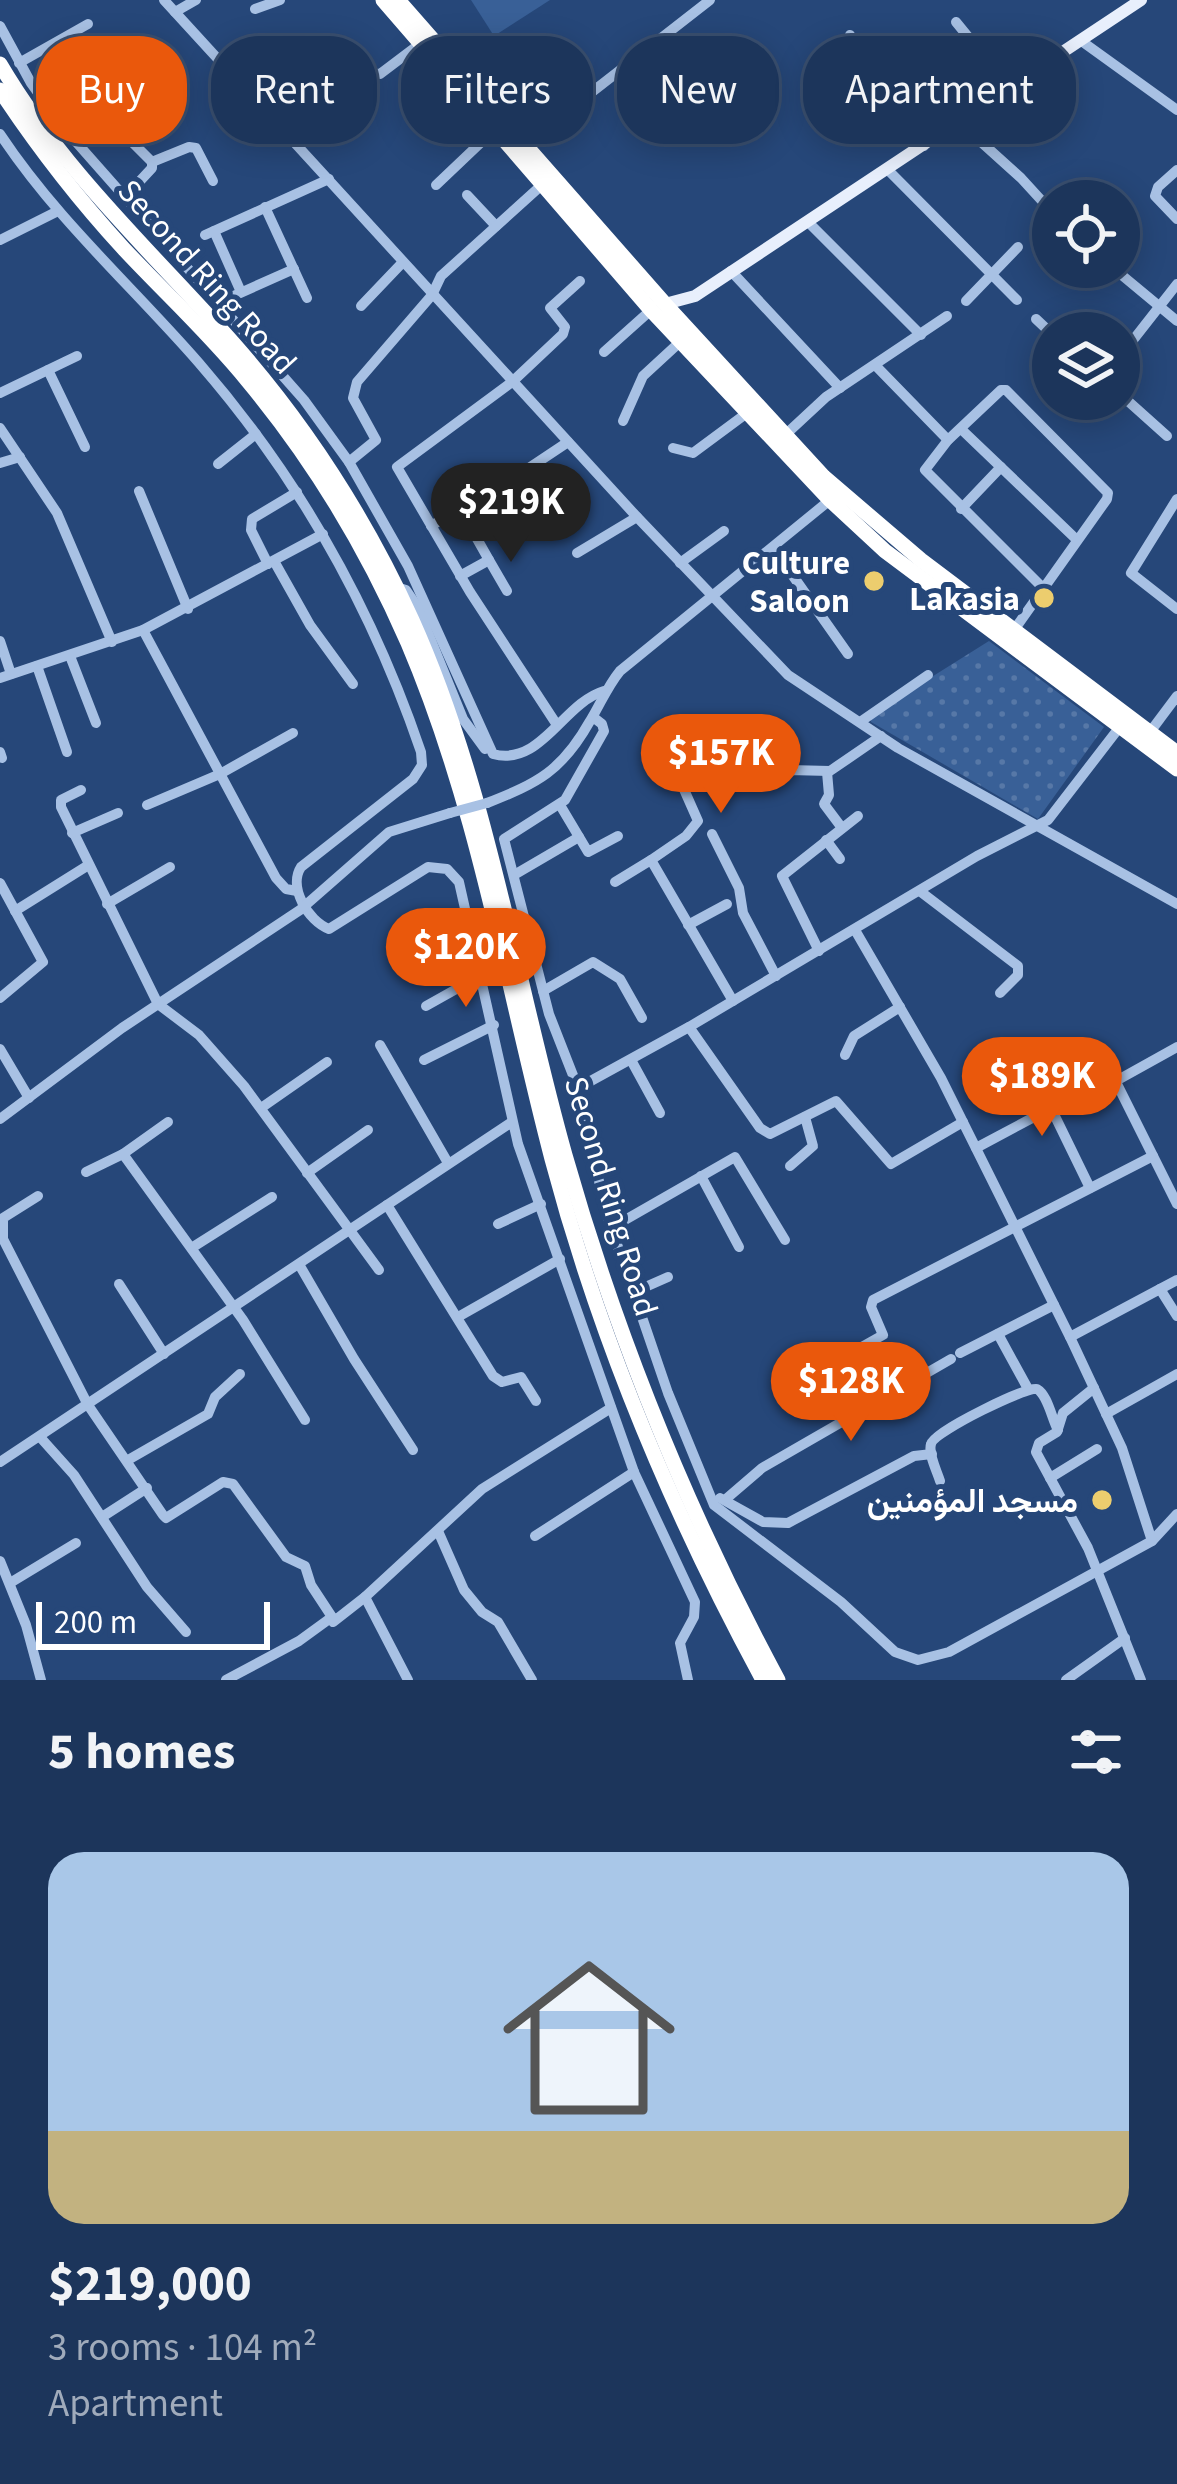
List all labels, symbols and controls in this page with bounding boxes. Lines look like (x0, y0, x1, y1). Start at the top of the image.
chip: Buy (36, 36, 187, 144)
chip: Rent (211, 36, 377, 144)
chip: Filters (401, 36, 593, 144)
chip: New (617, 36, 779, 144)
chip: Apartment (803, 36, 1076, 144)
street label: Second Ring Road (106, 169, 307, 385)
map controls (1032, 180, 1140, 420)
button: locate (1032, 180, 1140, 288)
button: layers (1032, 312, 1140, 420)
pin: $219K (427, 463, 595, 565)
text: $219K (458, 474, 564, 530)
place label: Culture Saloon (742, 540, 850, 625)
marker: Culture Saloon (861, 568, 887, 594)
place label: Lakasia (909, 576, 1020, 623)
marker: Lakasia (1031, 585, 1057, 611)
pin: $157K (637, 714, 805, 816)
text: $157K (668, 725, 774, 781)
pin: $120K (382, 908, 550, 1010)
text: $120K (413, 919, 519, 975)
pin: $189K (958, 1037, 1126, 1139)
text: $189K (989, 1048, 1095, 1104)
street label: Second Ring Road (552, 1071, 669, 1322)
pin: $128K (767, 1342, 935, 1444)
text: $128K (798, 1353, 904, 1409)
place label: مسجد المؤمنين (867, 1478, 1078, 1525)
marker: مسجد المؤمنين (1089, 1487, 1115, 1513)
scale bar (36, 1596, 270, 1649)
text: 200 m (54, 1599, 137, 1646)
text: 5 homes (48, 1716, 235, 1788)
icon: filters (1063, 1719, 1129, 1785)
icon: home (481, 1930, 697, 2146)
text: $219,000 (48, 2248, 252, 2320)
text: 3 rooms · 104 m² (48, 2320, 317, 2376)
text: Apartment (48, 2376, 223, 2432)

